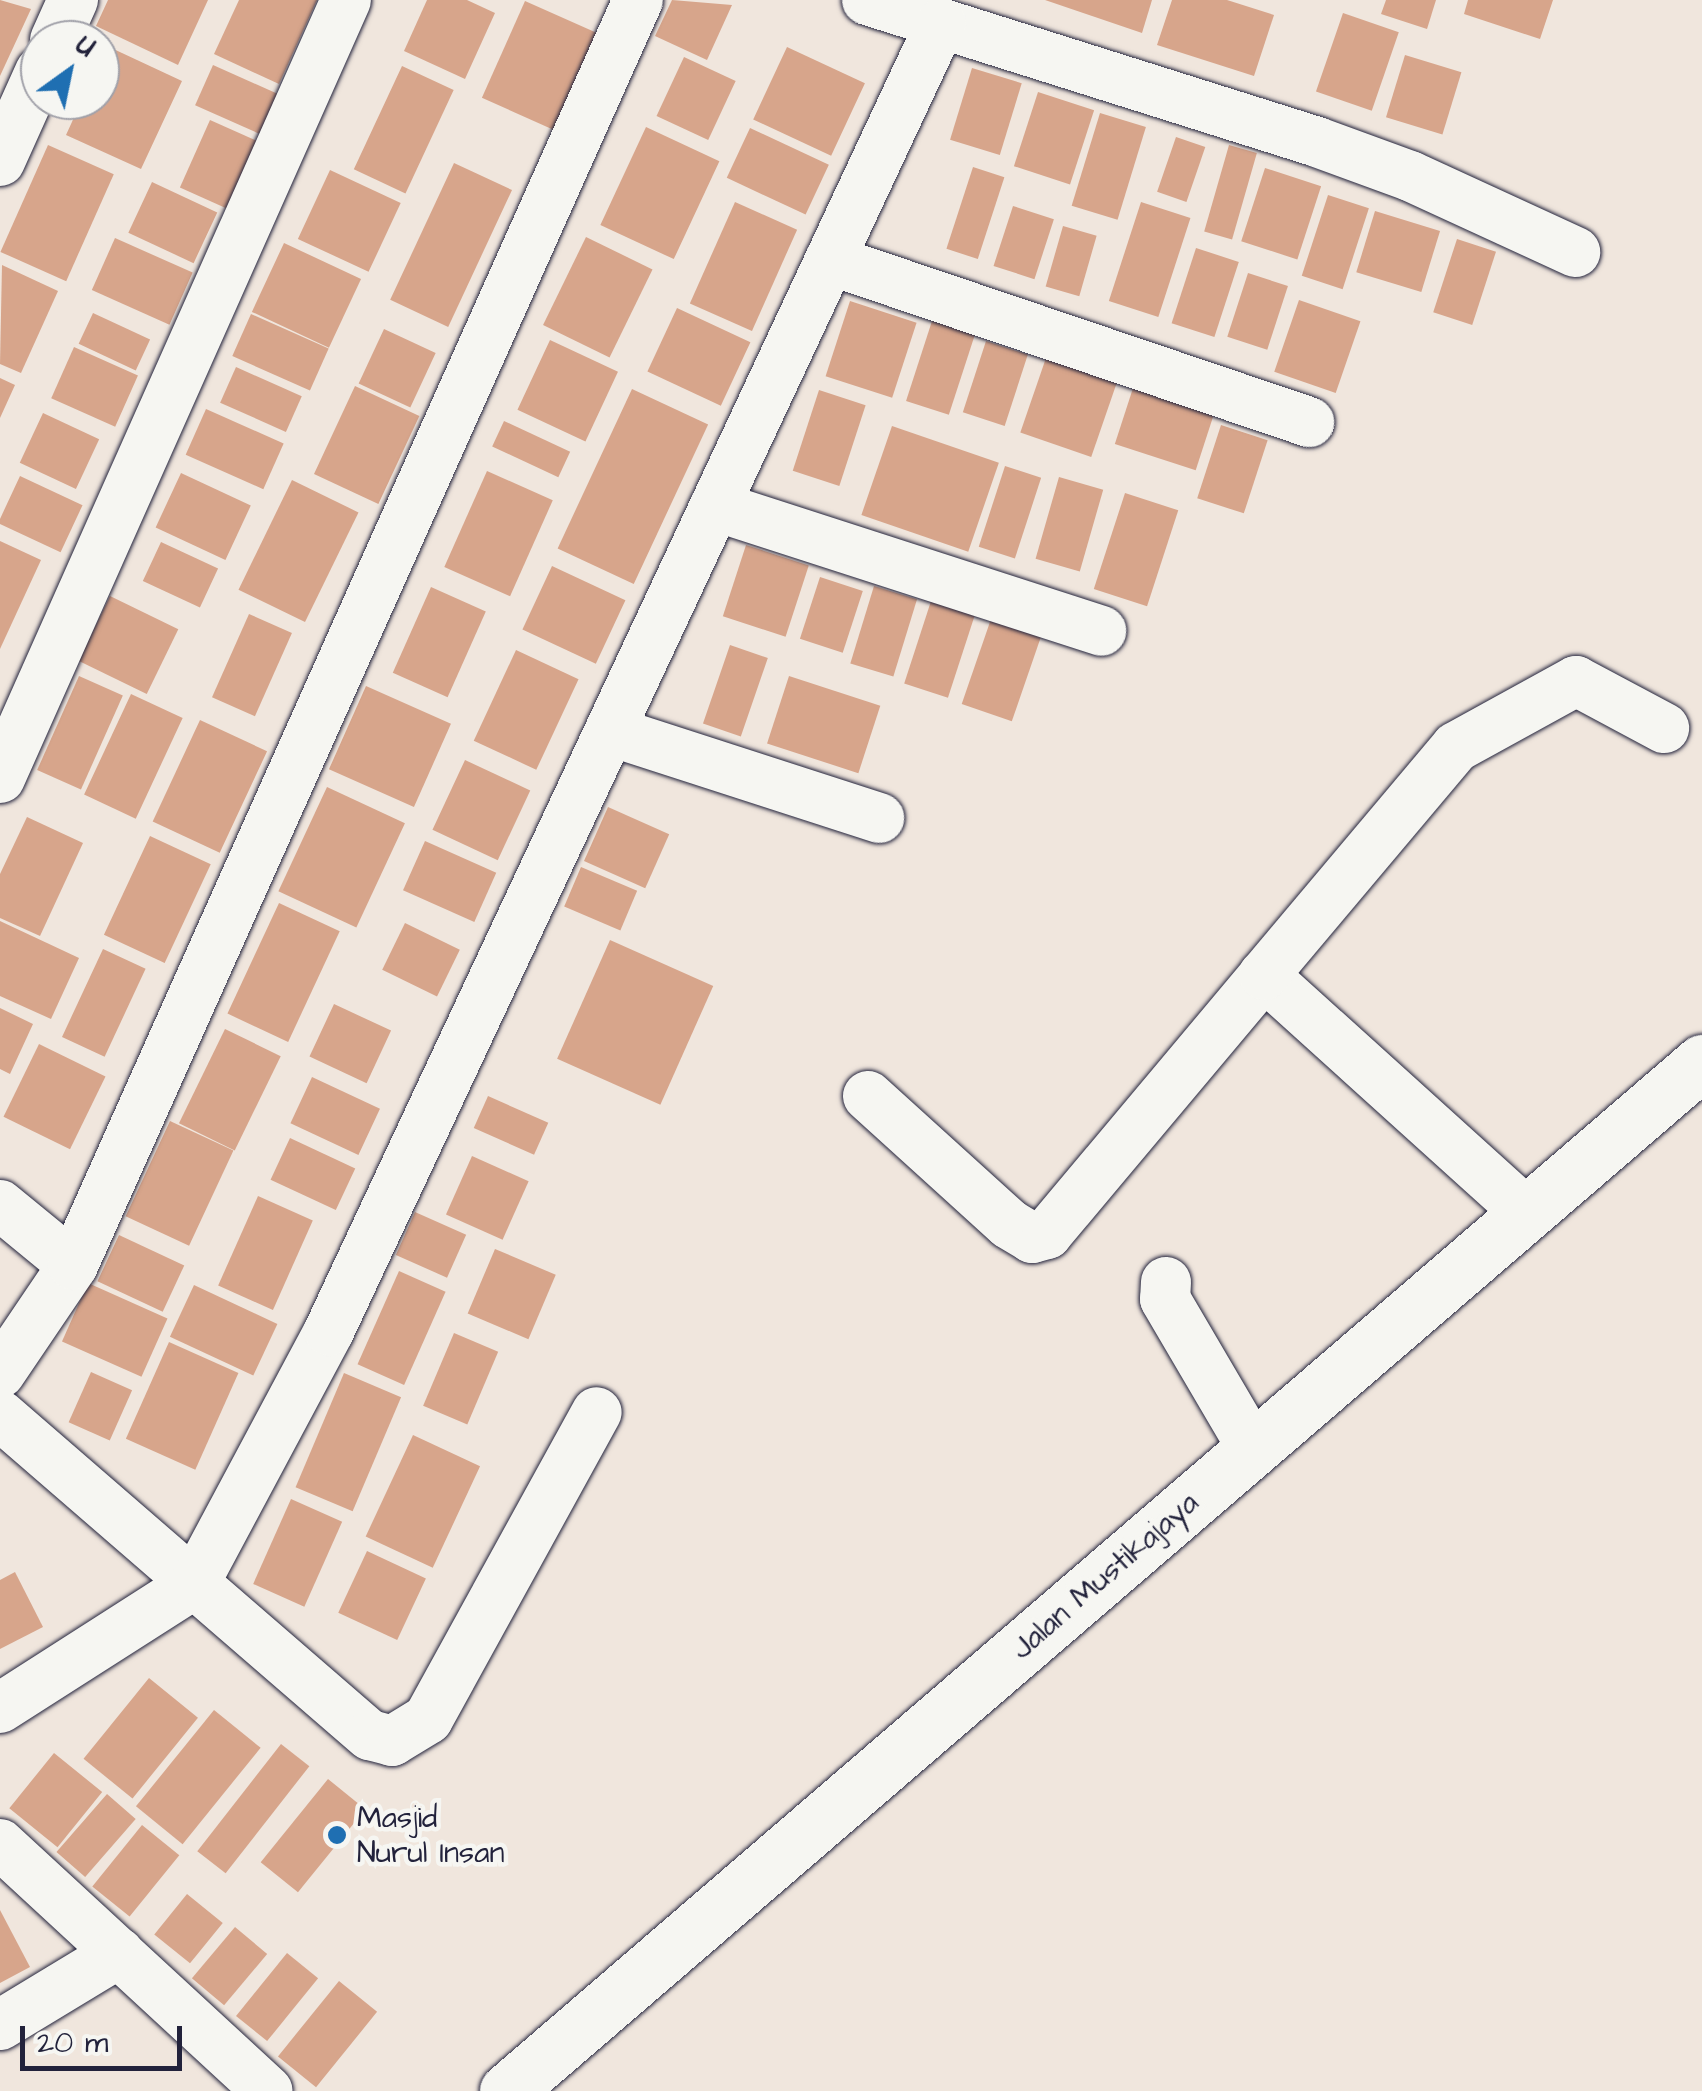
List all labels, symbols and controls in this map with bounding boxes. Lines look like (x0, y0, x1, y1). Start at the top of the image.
north arrow (20, 20, 120, 120)
text: U (68, 25, 103, 67)
street label: Jalan Mustikajaya (1004, 1485, 1206, 1667)
place label: Masjid Nurul Insan (357, 1800, 504, 1870)
marker: Masjid Nurul Insan (326, 1824, 348, 1846)
scale bar (25, 2006, 188, 2068)
text: 20 m (37, 2022, 108, 2064)

